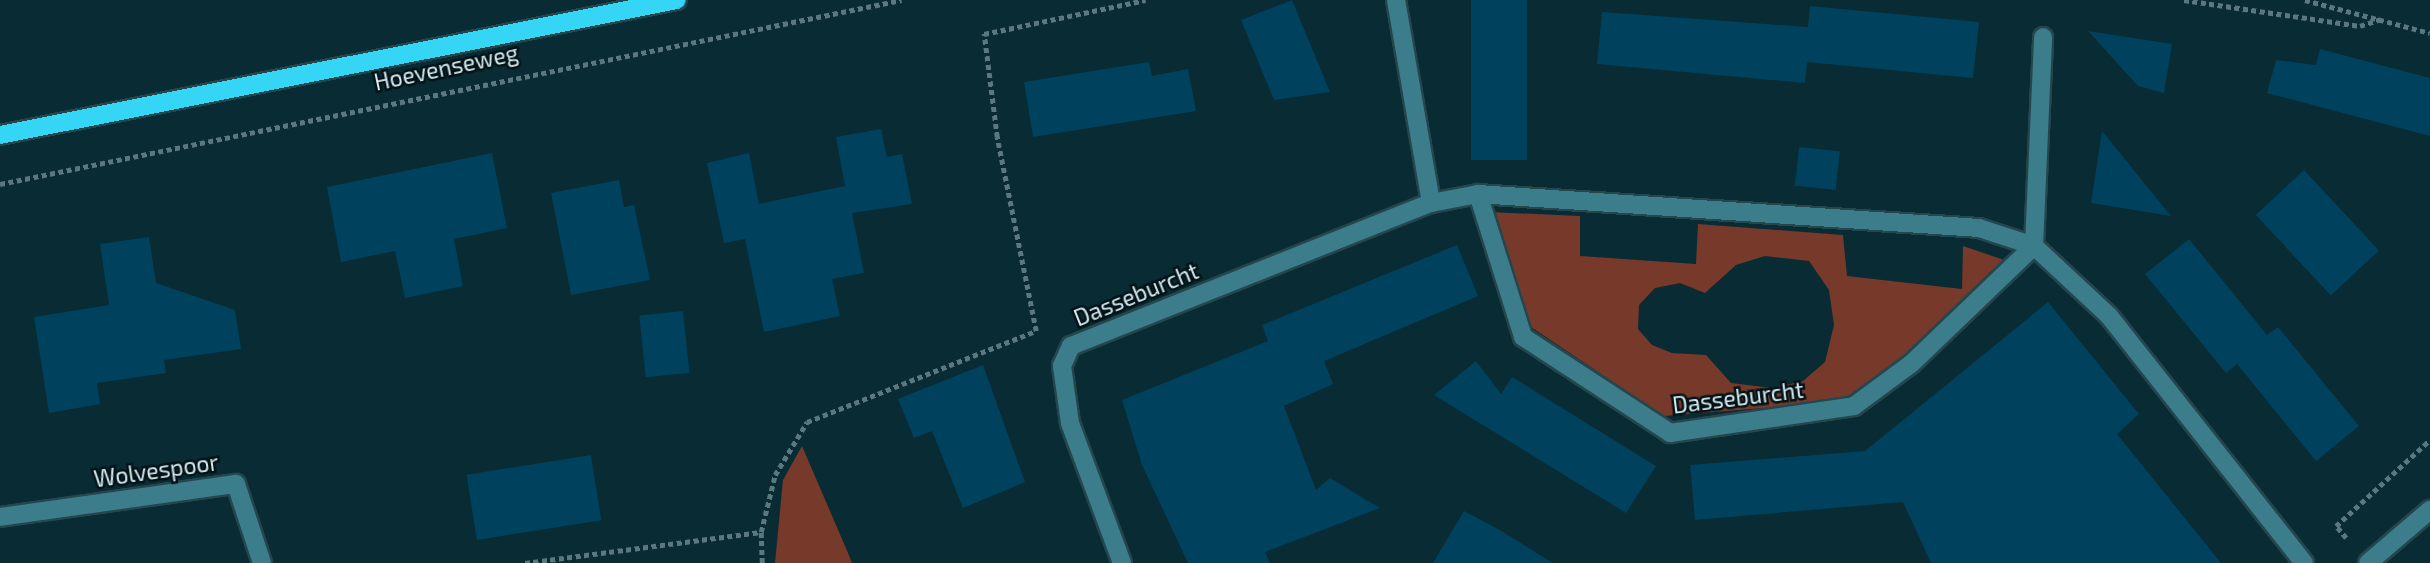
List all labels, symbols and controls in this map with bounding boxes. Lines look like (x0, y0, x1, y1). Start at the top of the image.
street label: Hoevenseweg (371, 38, 521, 96)
street label: Dasseburcht (1070, 256, 1202, 332)
street label: Dasseburcht (1671, 375, 1805, 419)
street label: Wolvespoor (92, 448, 220, 492)

